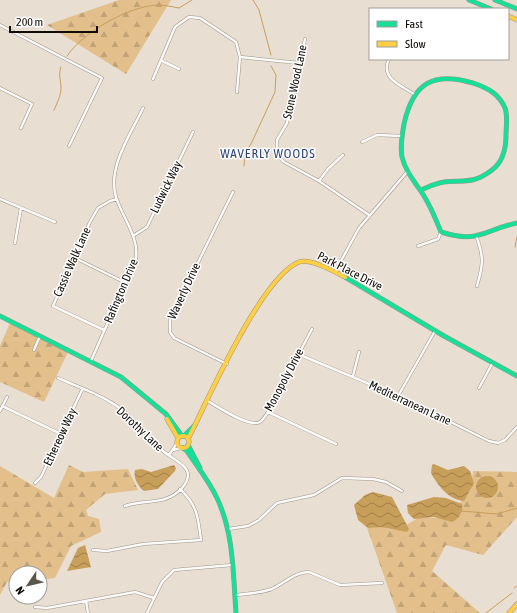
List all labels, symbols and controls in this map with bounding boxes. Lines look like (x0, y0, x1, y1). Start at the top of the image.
scale bar (10, 8, 97, 34)
legend (369, 8, 509, 60)
text: 200 m (16, 15, 43, 29)
text: Fast (405, 17, 423, 31)
text: Slow (405, 37, 426, 51)
street label: Stone Wood Lane (280, 44, 310, 120)
district label: WAVERLY WOODS (220, 146, 316, 161)
street label: Ludwick Way (147, 159, 185, 215)
street label: Cassie Walk Lane (50, 225, 94, 299)
street label: Park Place Drive (315, 249, 385, 293)
street label: Rafington Drive (101, 257, 141, 325)
street label: Waverly Drive (165, 261, 203, 321)
street label: Monopoly Drive (262, 346, 306, 414)
street label: Mediterranean Lane (367, 378, 453, 428)
street label: Dorothy Lane (114, 404, 166, 454)
street label: Ethereow Way (41, 406, 79, 468)
north arrow (8, 565, 48, 605)
text: N (13, 585, 27, 597)

